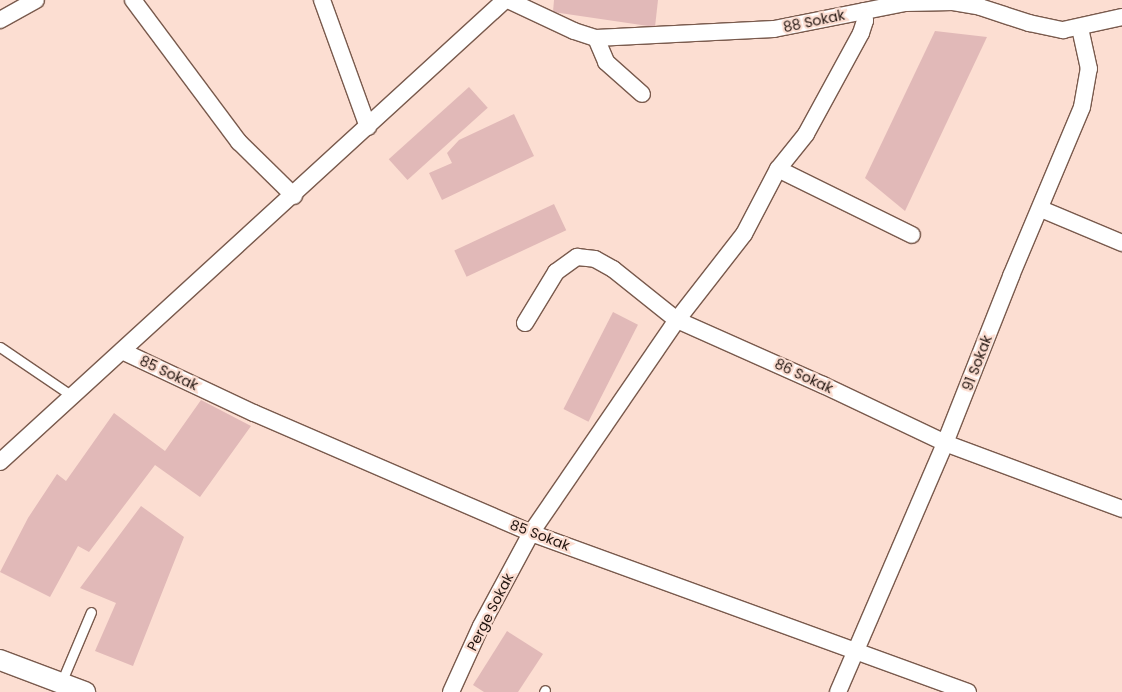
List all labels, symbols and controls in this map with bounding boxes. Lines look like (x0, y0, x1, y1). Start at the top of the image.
street label: 88 Sokak (782, 6, 846, 36)
street label: 91 Sokak (959, 333, 995, 393)
street label: 85 Sokak (137, 352, 201, 394)
street label: 86 Sokak (772, 355, 836, 397)
street label: 85 Sokak (508, 516, 572, 554)
street label: Perge Sokak (463, 570, 517, 654)

